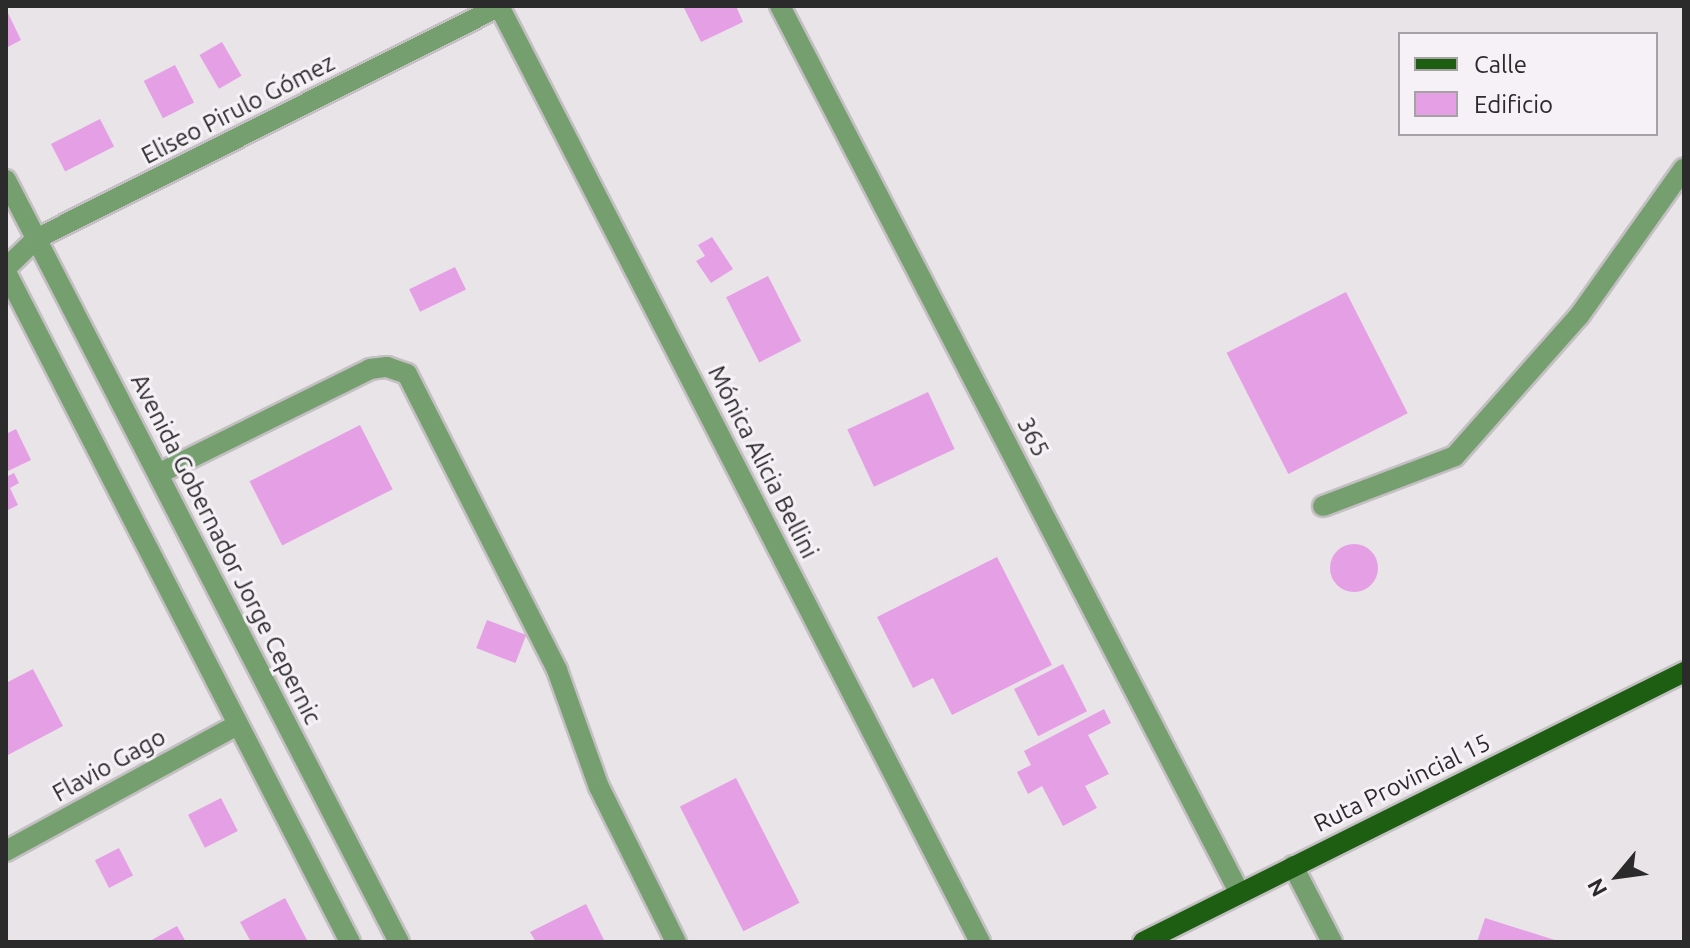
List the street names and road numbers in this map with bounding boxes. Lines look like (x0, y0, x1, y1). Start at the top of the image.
street label: Eliseo Pirulo Gómez (137, 48, 339, 170)
street label: Mónica Alicia Bellini (702, 361, 824, 563)
street label: Avenida Gobernador Jorge Cepernic (125, 369, 327, 729)
street label: 365 (1011, 412, 1055, 462)
street label: Flavio Gago (48, 722, 170, 808)
street label: Ruta Provincial 15 (1309, 728, 1495, 838)

